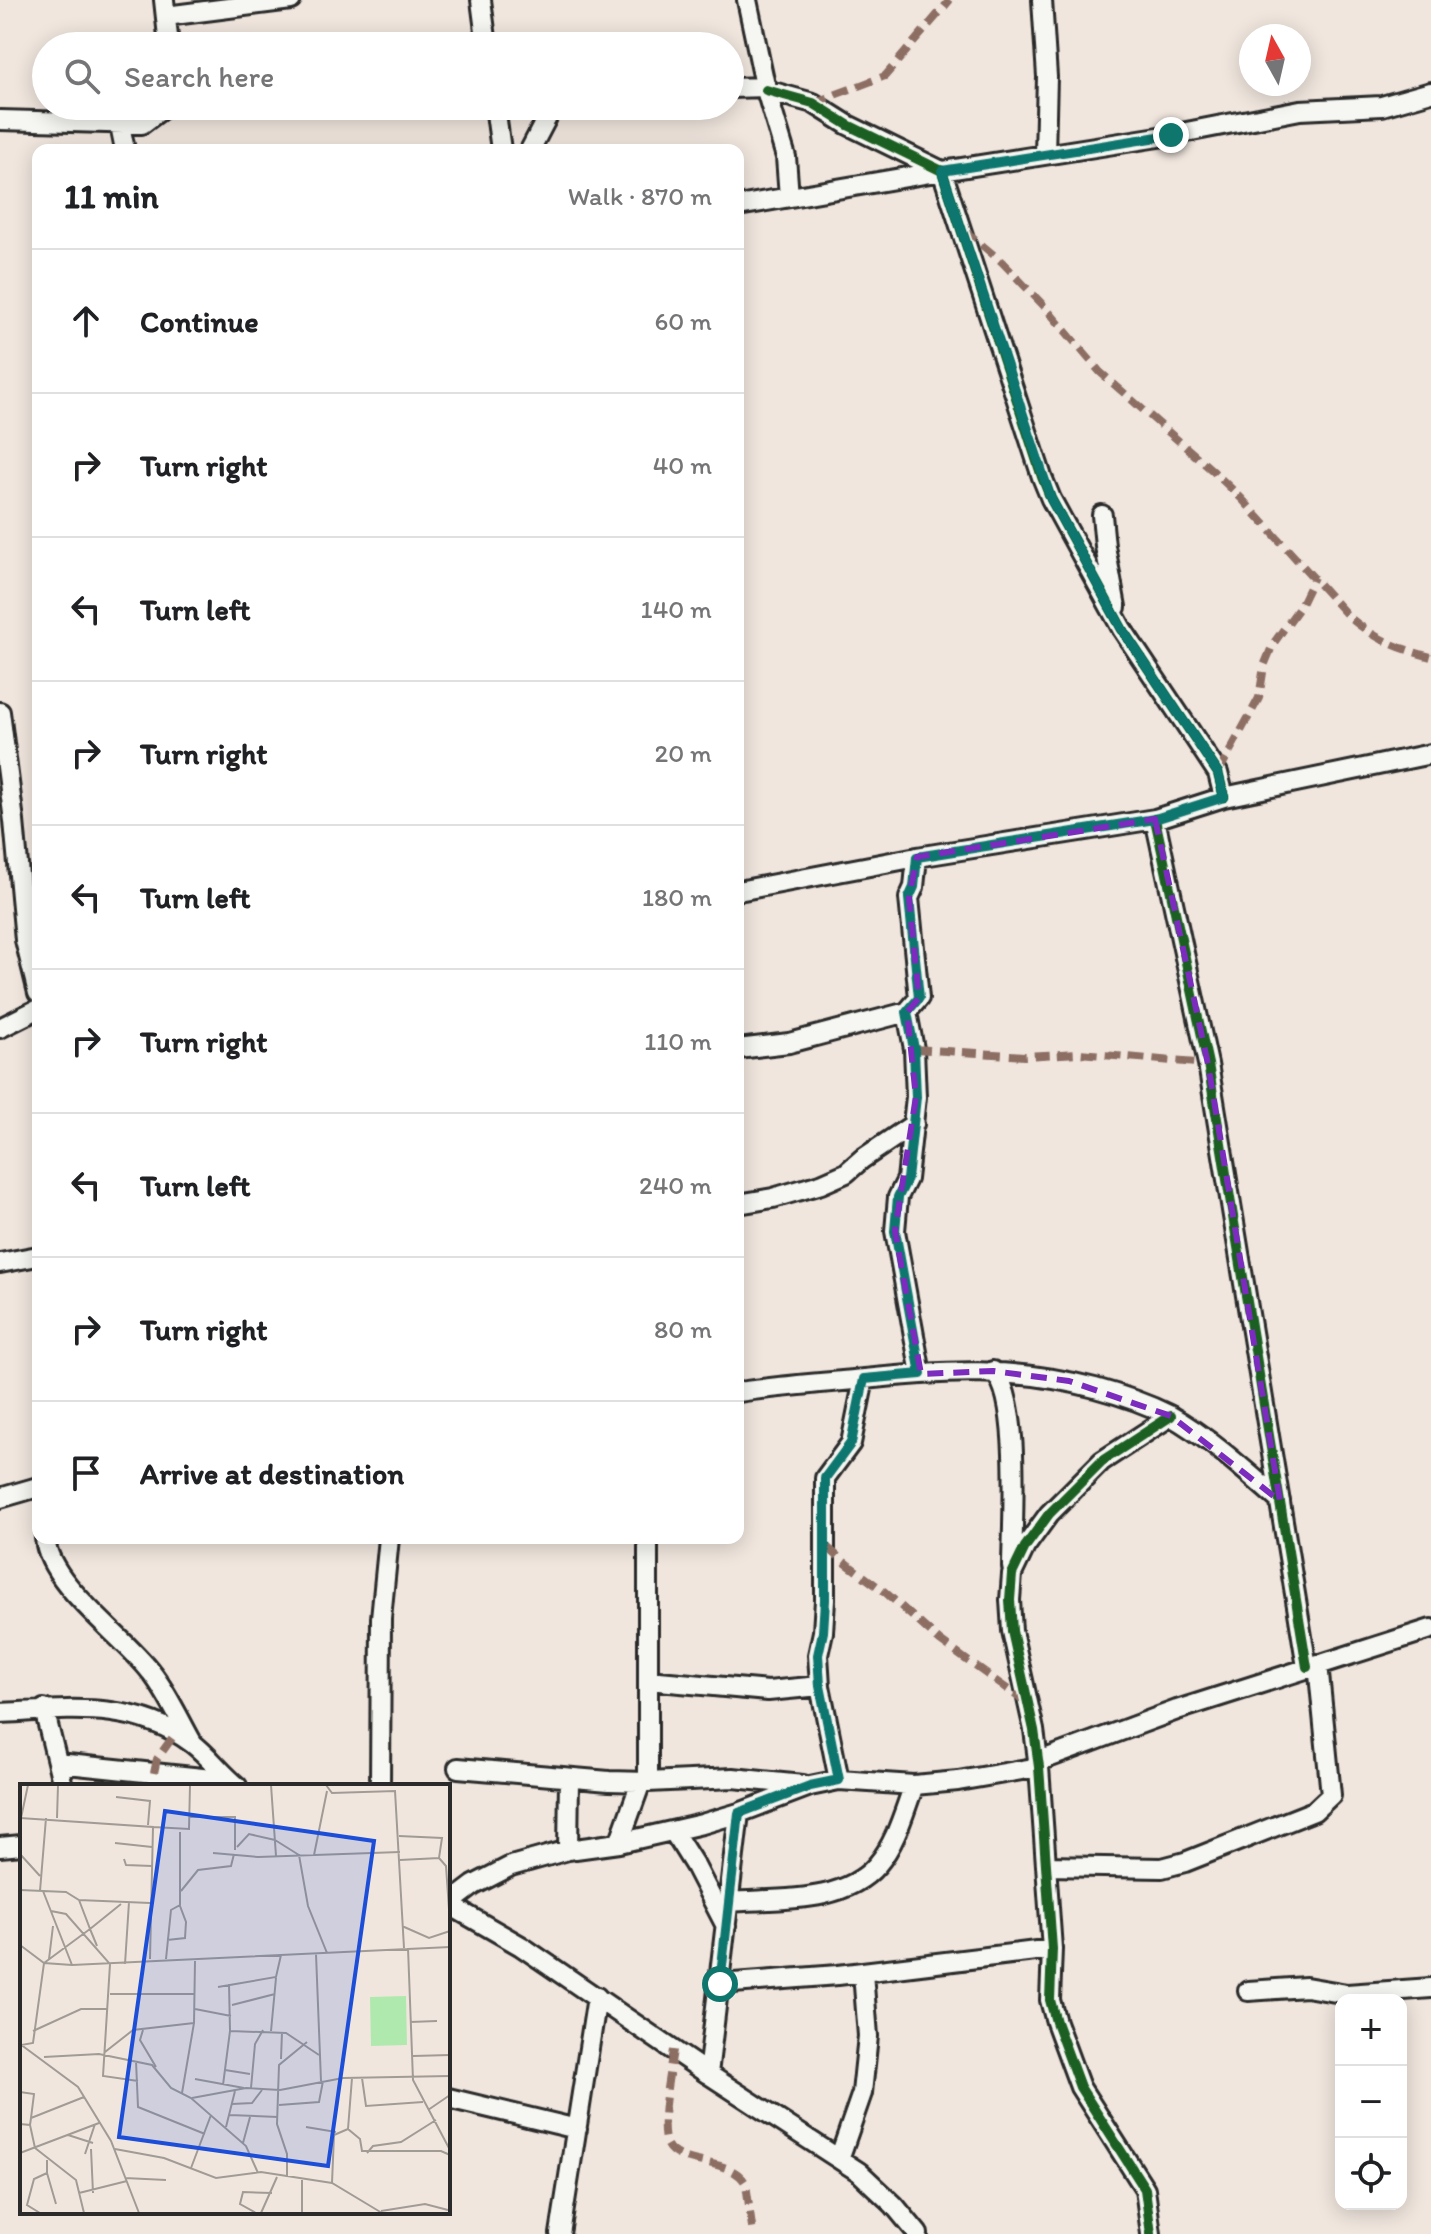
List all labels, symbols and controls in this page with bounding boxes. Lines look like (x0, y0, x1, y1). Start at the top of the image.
north arrow (1239, 24, 1311, 96)
search box (32, 32, 744, 120)
icon: search (60, 54, 104, 98)
text: Search here (124, 58, 274, 95)
route end (1153, 117, 1189, 153)
text: 11 min (64, 176, 159, 217)
text: Walk · 870 m (568, 180, 712, 212)
icon: ahead (64, 299, 108, 343)
text: Continue (140, 303, 259, 340)
text: 60 m (655, 305, 712, 337)
icon: right (64, 443, 108, 487)
text: Turn right (140, 447, 268, 484)
text: 40 m (653, 449, 712, 481)
icon: left (64, 587, 108, 631)
text: Turn left (140, 591, 251, 628)
text: 140 m (641, 593, 712, 625)
icon: right (64, 731, 108, 775)
text: Turn right (140, 735, 268, 772)
text: 20 m (655, 737, 712, 769)
icon: left (64, 875, 108, 919)
text: Turn left (140, 879, 251, 916)
text: 180 m (642, 881, 712, 913)
icon: right (64, 1019, 108, 1063)
text: Turn right (140, 1023, 268, 1060)
text: 110 m (644, 1025, 712, 1057)
icon: left (64, 1163, 108, 1207)
text: Turn left (140, 1167, 251, 1204)
text: 240 m (639, 1169, 712, 1201)
icon: right (64, 1307, 108, 1351)
text: Turn right (140, 1311, 268, 1348)
text: 80 m (654, 1313, 712, 1345)
icon: arrive (64, 1451, 108, 1495)
text: Arrive at destination (140, 1455, 404, 1492)
inset map (20, 1784, 450, 2214)
route start (702, 1966, 738, 2002)
map controls (1335, 1994, 1407, 2210)
button: + (1335, 1994, 1407, 2066)
button: − (1335, 2066, 1407, 2138)
button: locate (1335, 2138, 1407, 2210)

